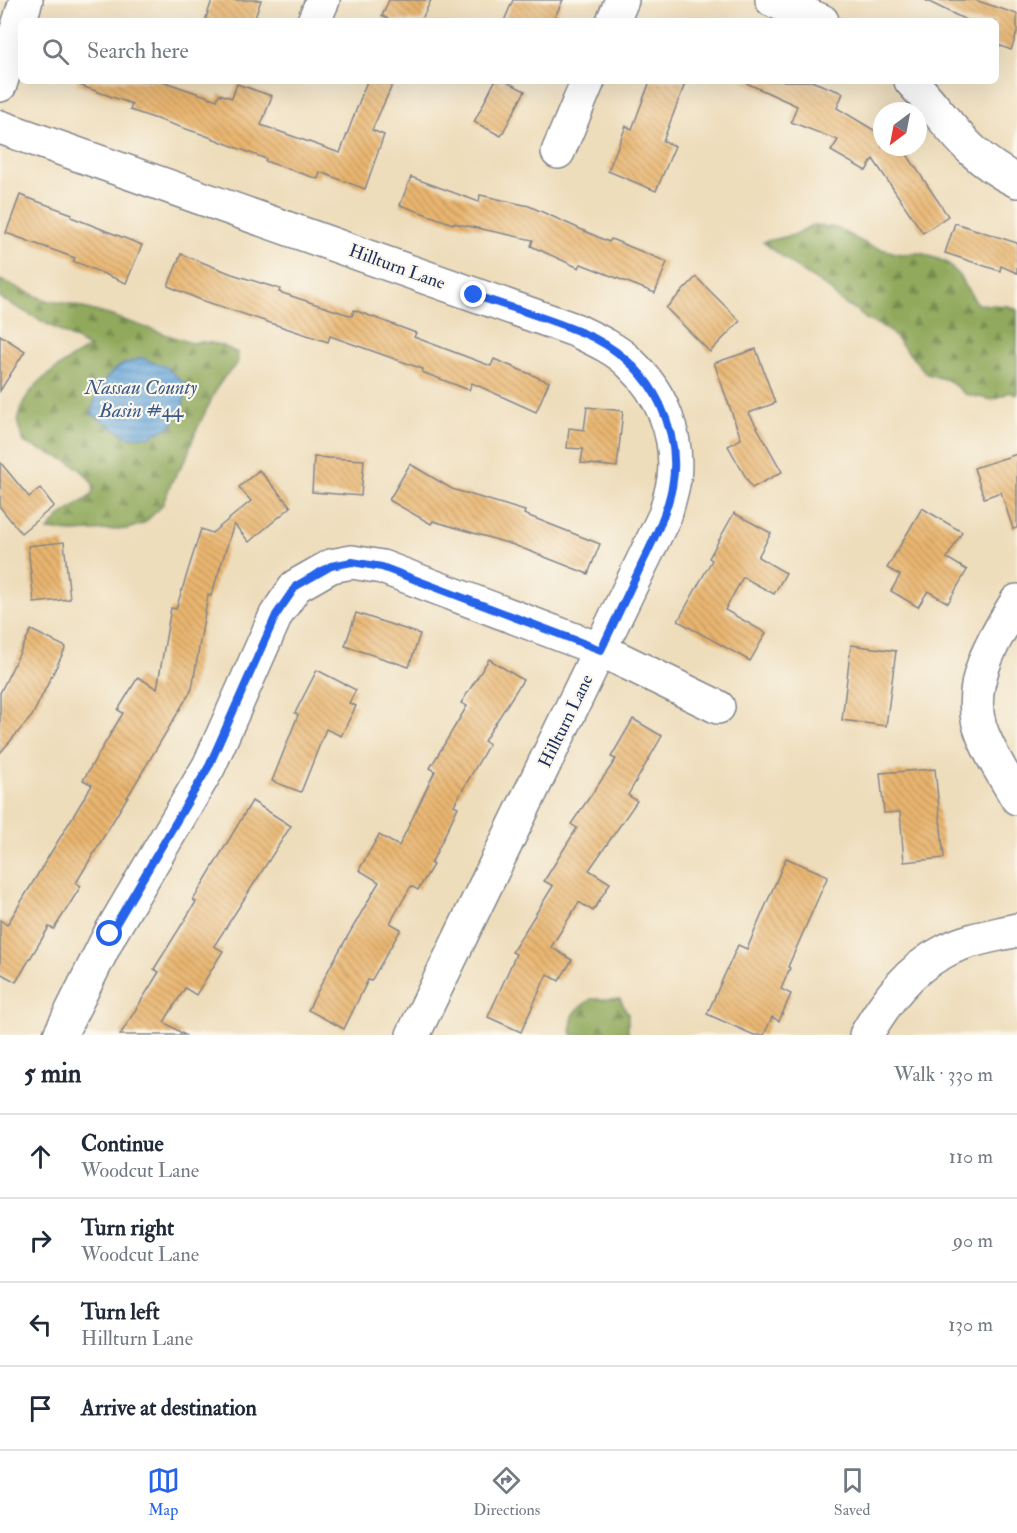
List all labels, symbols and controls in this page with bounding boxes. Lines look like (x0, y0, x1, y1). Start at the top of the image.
search box (18, 18, 999, 84)
icon: search (39, 35, 72, 68)
text: Search here (87, 37, 189, 65)
north arrow (873, 102, 927, 156)
street label: Hillturn Lane (346, 239, 449, 295)
route end (460, 281, 486, 307)
water label: Nassau County Basin #44 (84, 375, 197, 423)
street label: Hillturn Lane (534, 670, 599, 771)
route start (96, 920, 122, 946)
text: 5 min (24, 1058, 81, 1090)
text: Walk · 330 m (894, 1062, 993, 1087)
text: Continue (81, 1130, 164, 1158)
icon: ahead (24, 1140, 57, 1173)
text: 110 m (949, 1144, 993, 1169)
text: Woodcut Lane (81, 1158, 199, 1183)
text: Turn right (81, 1214, 174, 1242)
icon: right (24, 1224, 57, 1257)
text: 90 m (953, 1228, 993, 1253)
text: Woodcut Lane (81, 1242, 199, 1267)
text: Turn left (81, 1298, 160, 1326)
icon: left (24, 1308, 57, 1341)
text: 130 m (948, 1312, 993, 1337)
text: Hillturn Lane (81, 1326, 193, 1351)
icon: arrive (24, 1392, 57, 1425)
text: Arrive at destination (81, 1394, 257, 1422)
tab: Map (147, 1464, 180, 1520)
tab: Directions (473, 1464, 540, 1520)
tab: Saved (834, 1464, 870, 1520)

